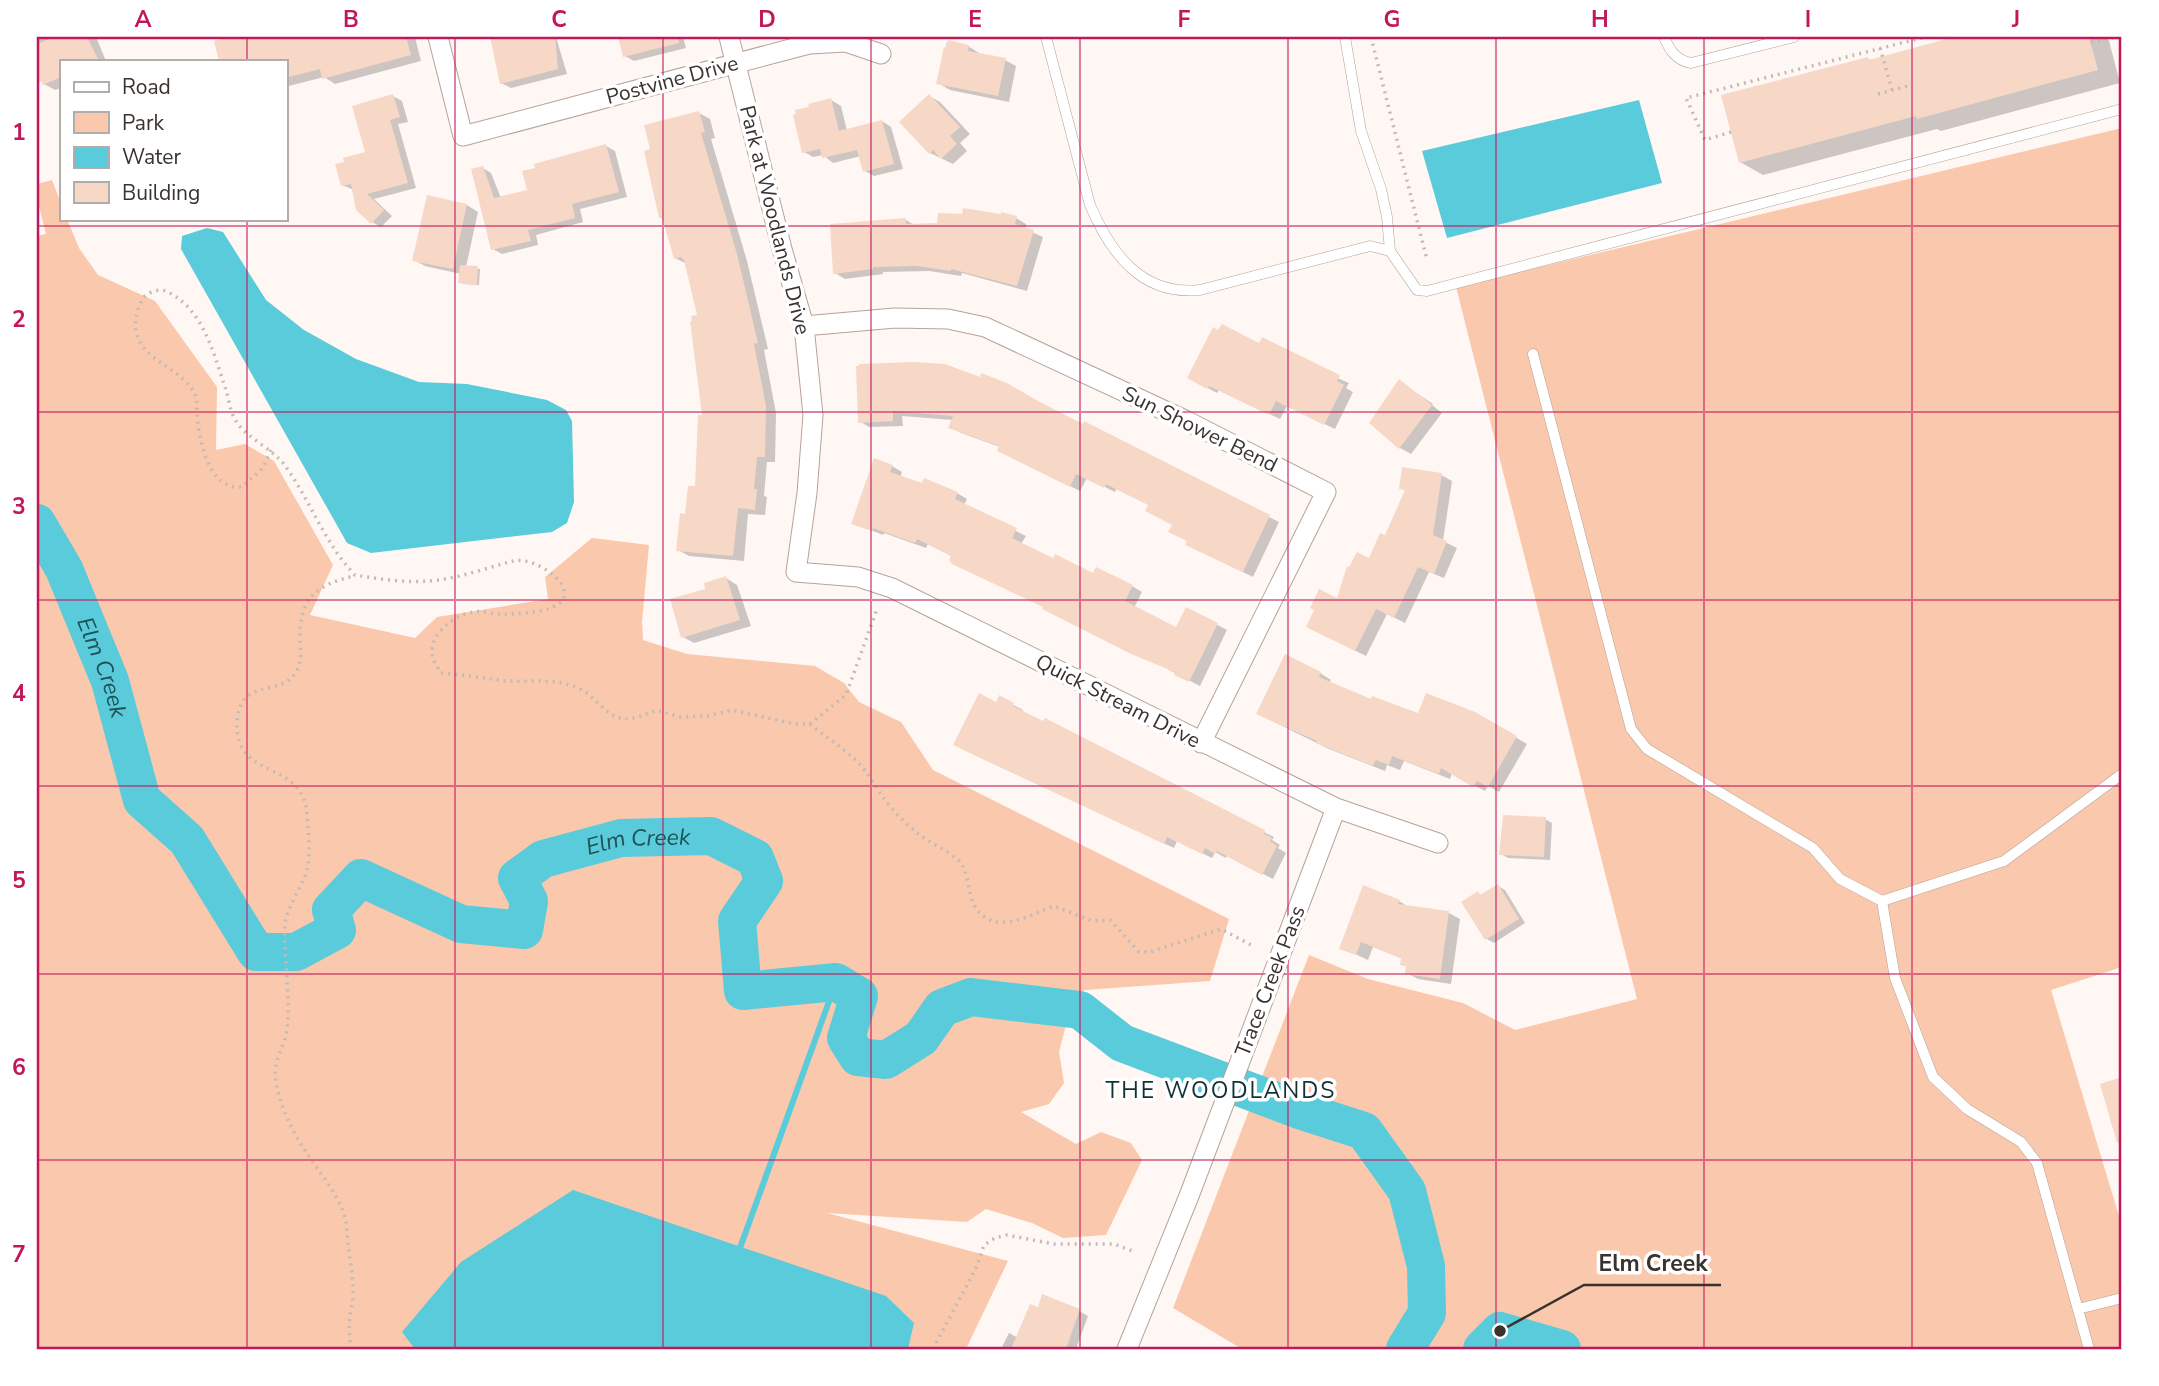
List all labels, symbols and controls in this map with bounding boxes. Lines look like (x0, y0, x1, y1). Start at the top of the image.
text: A (134, 4, 152, 35)
text: B (343, 4, 359, 35)
text: C (551, 4, 567, 35)
text: D (758, 4, 776, 35)
text: E (968, 4, 982, 35)
text: F (1178, 4, 1191, 35)
text: G (1384, 4, 1400, 35)
text: H (1591, 4, 1609, 35)
text: I (1805, 4, 1811, 35)
text: J (2011, 4, 2020, 35)
street label: Postvine Drive (603, 49, 741, 111)
legend (60, 60, 287, 220)
text: Road (122, 73, 171, 101)
street label: Park at Woodlands Drive (733, 102, 817, 338)
text: Park (122, 109, 164, 137)
text: 1 (12, 117, 26, 148)
text: Water (122, 143, 181, 171)
text: Building (122, 179, 200, 207)
text: 2 (12, 304, 26, 335)
street label: Sun Shower Bend (1118, 379, 1282, 479)
text: 3 (12, 491, 26, 522)
water label: Elm Creek (70, 612, 135, 722)
street label: Quick Stream Drive (1031, 647, 1205, 755)
text: 4 (12, 678, 26, 709)
water label: Elm Creek (582, 821, 691, 862)
text: 5 (12, 865, 26, 896)
street label: Trace Creek Pass (1228, 902, 1312, 1060)
text: 6 (12, 1052, 26, 1083)
district label: THE WOODLANDS (1106, 1075, 1336, 1106)
text: 7 (12, 1239, 26, 1270)
callout: Elm Creek (1584, 1241, 1721, 1285)
text: Elm Creek (1598, 1248, 1708, 1279)

